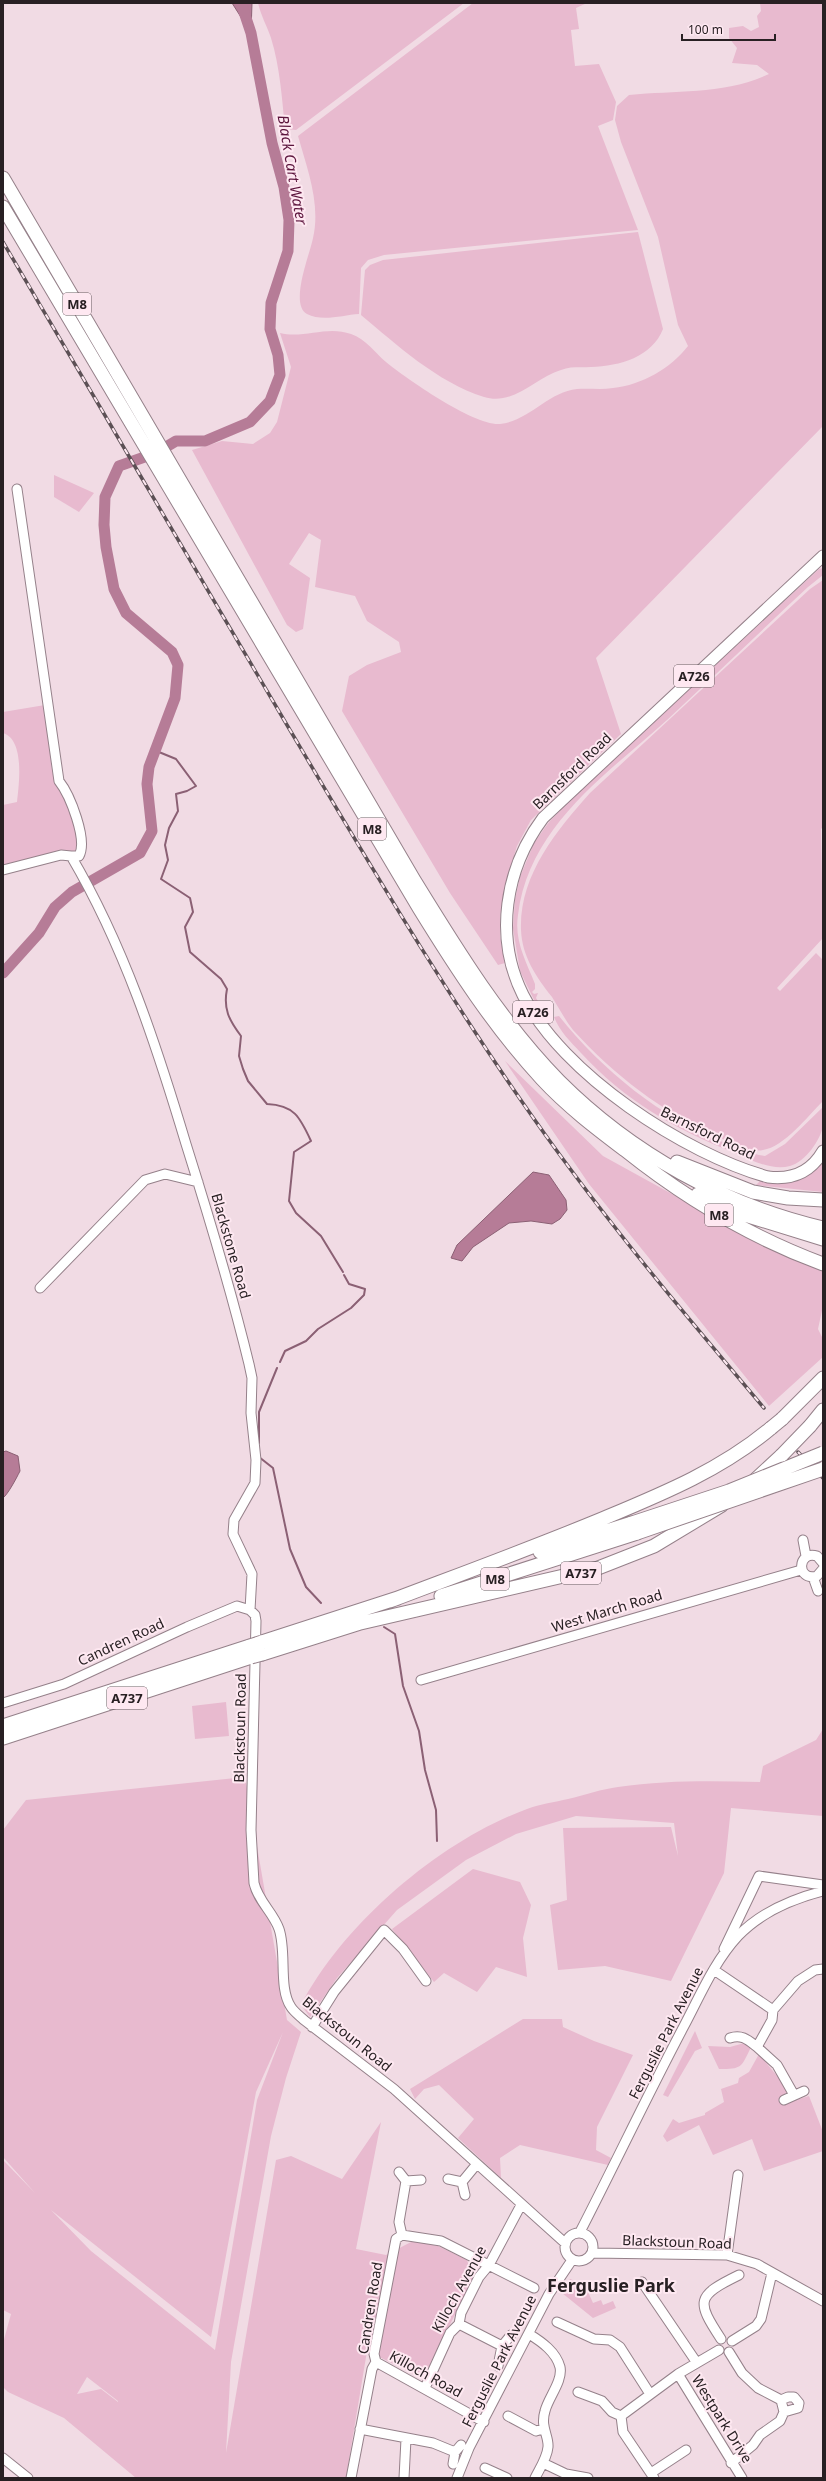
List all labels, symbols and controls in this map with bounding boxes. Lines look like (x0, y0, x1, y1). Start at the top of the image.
scale bar (682, 16, 775, 42)
text: 100 m (688, 21, 723, 38)
water label: Black Cart Water (273, 113, 313, 227)
road number: M8 (63, 293, 91, 315)
road number: A726 (674, 665, 714, 687)
street label: Barnsford Road (528, 728, 615, 813)
road number: M8 (358, 818, 386, 840)
road number: A726 (513, 1001, 553, 1023)
street label: Barnsford Road (658, 1101, 759, 1164)
street label: Blackstone Road (207, 1191, 256, 1301)
road number: M8 (705, 1204, 733, 1226)
road number: A737 (561, 1562, 601, 1584)
road number: M8 (481, 1568, 509, 1590)
street label: West March Road (549, 1585, 664, 1636)
street label: Candren Road (74, 1613, 167, 1670)
street label: Blackstoun Road (229, 1673, 250, 1783)
road number: A737 (107, 1687, 147, 1709)
street label: Ferguslie Park Avenue (624, 1963, 707, 2102)
street label: Blackstoun Road (299, 1992, 396, 2075)
street label: Blackstoun Road (622, 2230, 732, 2253)
street label: Killoch Avenue (427, 2242, 490, 2335)
street label: Candren Road (353, 2260, 386, 2355)
district label: Ferguslie Park (547, 2273, 676, 2297)
street label: Ferguslie Park Avenue (457, 2291, 540, 2430)
street label: Killoch Road (386, 2346, 466, 2401)
street label: Westpark Drive (688, 2371, 757, 2466)

